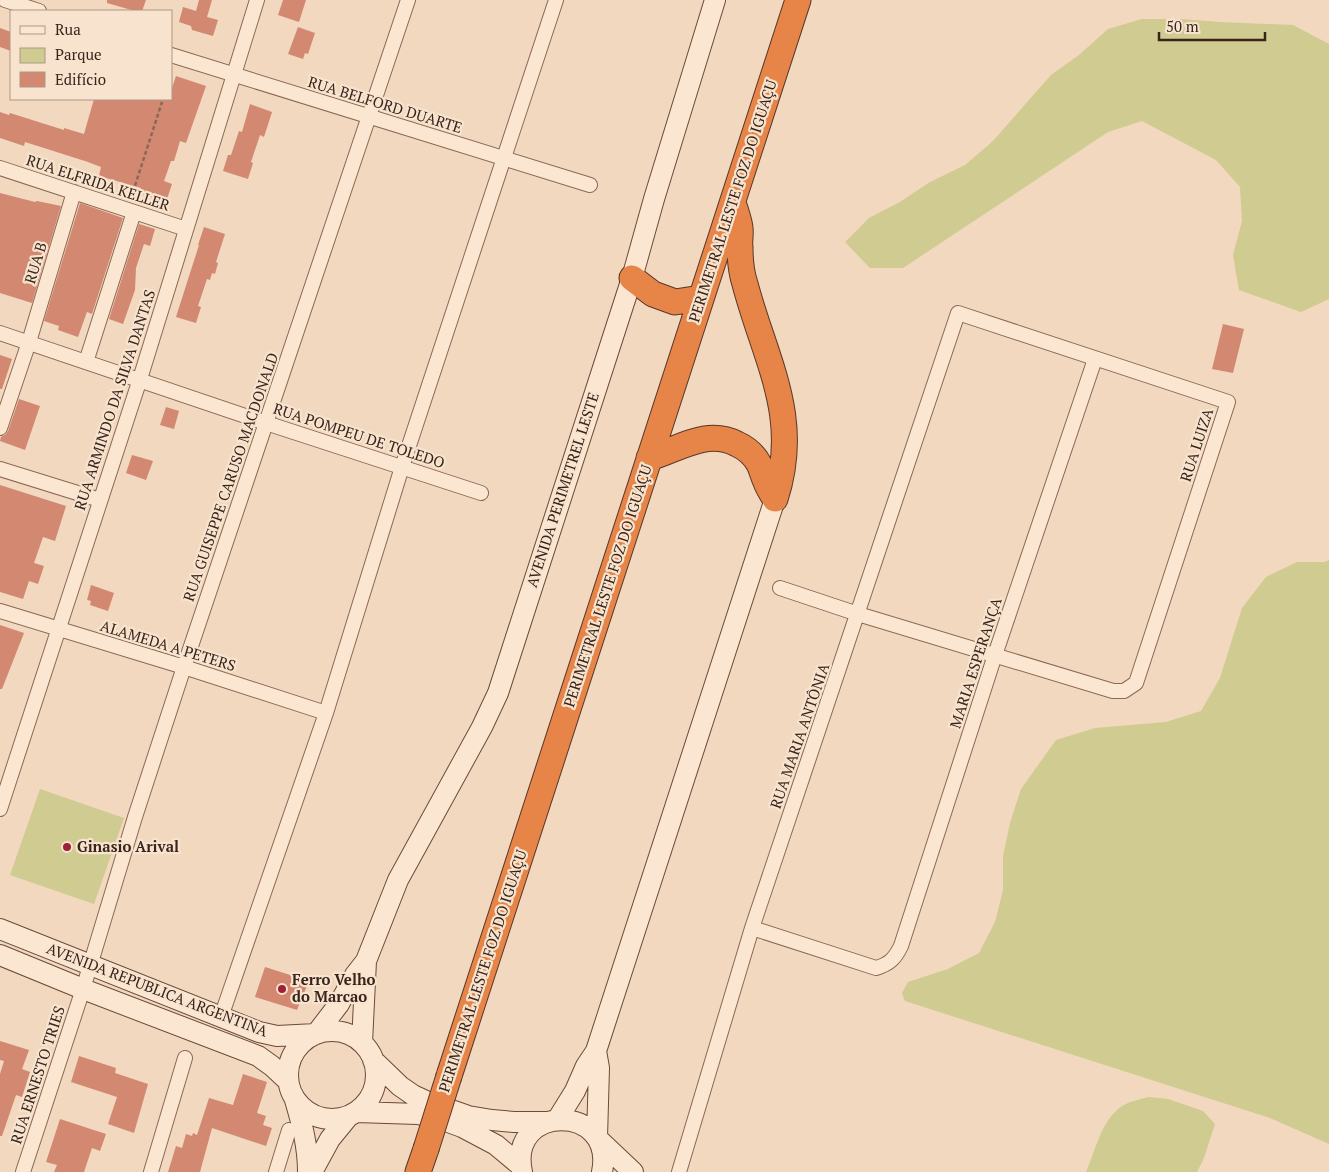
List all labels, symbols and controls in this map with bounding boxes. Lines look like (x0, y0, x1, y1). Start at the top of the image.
legend (10, 10, 172, 100)
scale bar (1159, 10, 1265, 42)
text: 50 m (1166, 16, 1199, 36)
text: Rua (55, 19, 81, 39)
text: Parque (55, 44, 102, 64)
text: Edifício (55, 69, 106, 89)
street label: RUA BELFORD DUARTE (306, 71, 465, 137)
street label: PERIMETRAL LESTE FOZ DO IGUAÇU (683, 77, 781, 324)
street label: RUA ELFRIDA KELLER (24, 149, 173, 215)
street label: RUA B (19, 239, 51, 286)
street label: RUA ARMINDO DA SILVA DANTAS (69, 287, 159, 512)
street label: RUA GUISEPPE CARUSO MACDONALD (178, 350, 282, 604)
street label: AVENIDA PERIMETREL LESTE (521, 390, 603, 590)
street label: RUA POMPEU DE TOLEDO (271, 398, 448, 472)
street label: RUA LUIZA (1175, 405, 1218, 484)
street label: PERIMETRAL LESTE FOZ DO IGUAÇU (558, 462, 656, 709)
street label: MARIA ESPERANÇA (944, 594, 1006, 731)
street label: ALAMEDA A PETERS (98, 615, 238, 675)
street label: RUA MARIA ANTÔNIA (765, 660, 834, 811)
place label: Ginasio Arival (77, 836, 179, 856)
marker: Ginasio Arival (61, 841, 73, 853)
street label: PERIMETRAL LESTE FOZ DO IGUAÇU (433, 847, 531, 1094)
street label: AVENIDA REPUBLICA ARGENTINA (44, 938, 271, 1041)
place label: Ferro Velho do Marcao (292, 969, 375, 1006)
marker: Ferro Velho do Marcao (276, 983, 288, 995)
street label: RUA ERNESTO TRIES (5, 1003, 69, 1146)

